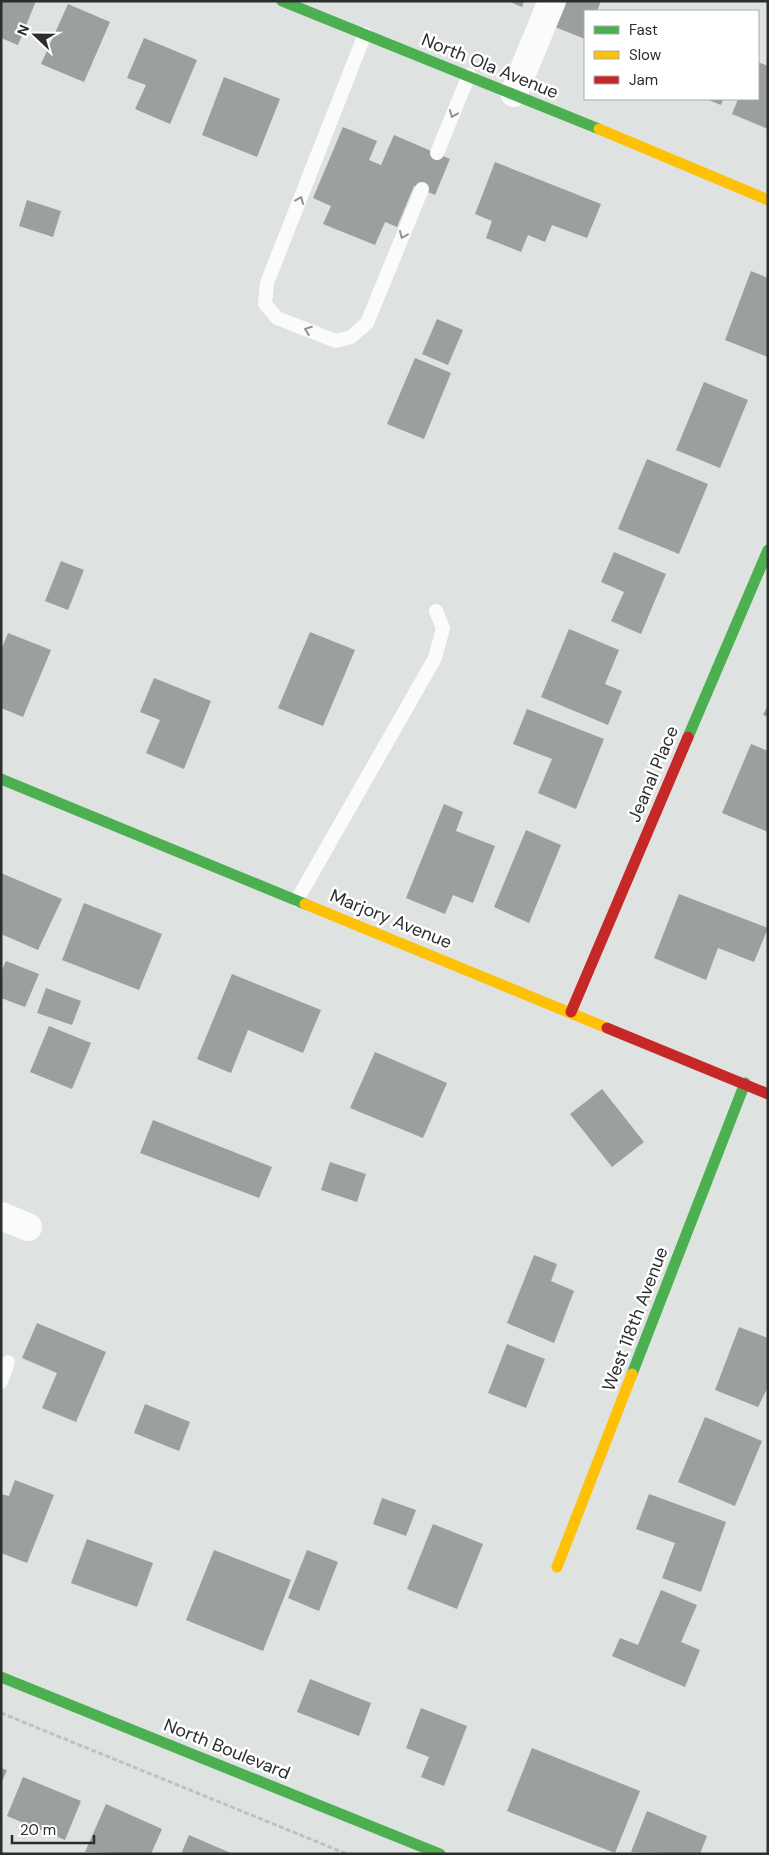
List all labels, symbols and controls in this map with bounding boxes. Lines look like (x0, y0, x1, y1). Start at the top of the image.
north arrow (10, 10, 60, 60)
legend (584, 10, 759, 100)
text: Fast (629, 20, 658, 40)
text: N (13, 22, 33, 38)
street label: North Ola Avenue (418, 28, 562, 104)
text: Slow (629, 45, 662, 65)
text: Jam (629, 70, 658, 90)
one-way arrow (449, 109, 459, 118)
one-way arrow (293, 196, 304, 205)
one-way arrow (399, 230, 409, 238)
one-way arrow (304, 326, 313, 336)
street label: Jeanal Place (622, 722, 684, 826)
street label: Marjory Avenue (327, 884, 455, 954)
street label: West 118th Avenue (596, 1243, 674, 1395)
street label: North Boulevard (160, 1713, 294, 1785)
scale bar (12, 1812, 95, 1844)
text: 20 m (20, 1820, 56, 1840)

